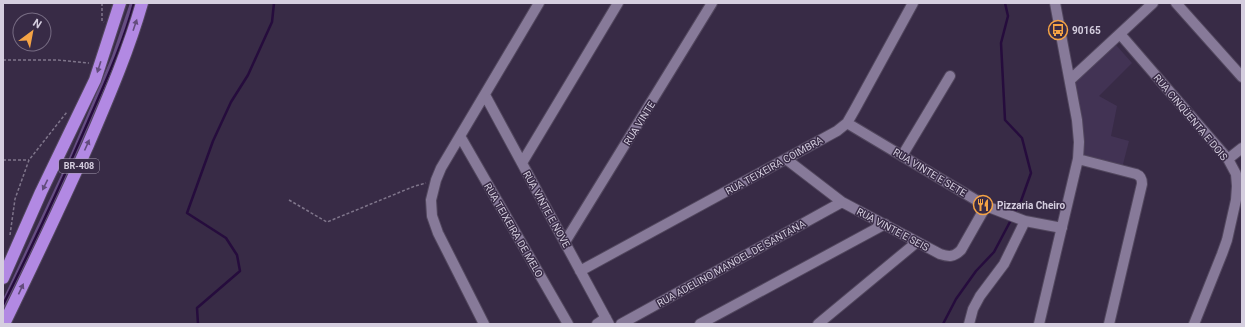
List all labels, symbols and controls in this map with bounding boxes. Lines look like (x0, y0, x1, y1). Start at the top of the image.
north arrow (12, 12, 52, 52)
text: N (30, 16, 44, 32)
one-way arrow (133, 18, 139, 30)
bus stop icon: 90165 (1047, 19, 1069, 41)
place label: 90165 (1072, 25, 1101, 36)
one-way arrow (96, 61, 102, 73)
street label: RUA CINQÜENTA E DOIS (1151, 71, 1231, 163)
street label: RUA VINTE (622, 99, 657, 147)
street label: RUA TEIXEIRA COIMBRA (724, 134, 825, 197)
one-way arrow (85, 139, 91, 151)
street label: RUA VINTE E SETE (891, 146, 969, 199)
road number: BR-408 (59, 159, 99, 173)
street label: RUA VINTE E NOVE (521, 169, 572, 250)
one-way arrow (42, 179, 48, 190)
street label: RUA TEIXEIRA DE MELO (482, 181, 545, 279)
restaurant icon: Pizzaria Cheiro (972, 194, 994, 216)
place label: Pizzaria Cheiro (997, 200, 1065, 211)
street label: RUA VINTE E SEIS (855, 206, 931, 253)
street label: RUA ADELINO MANOEL DE SANTANA (655, 218, 808, 309)
one-way arrow (18, 283, 24, 294)

